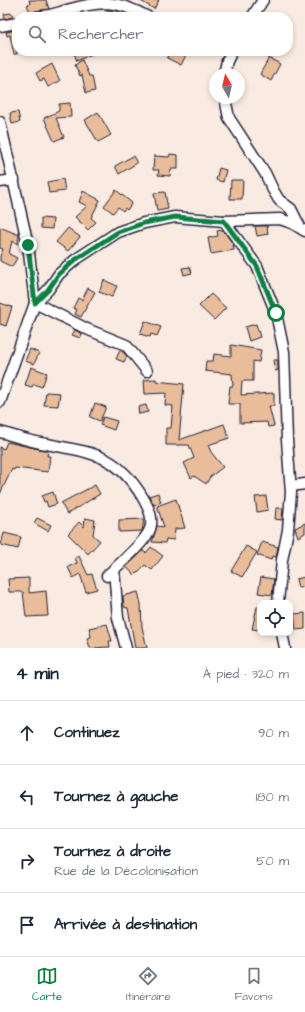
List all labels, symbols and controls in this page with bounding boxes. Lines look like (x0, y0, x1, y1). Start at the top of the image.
search box (12, 12, 293, 56)
icon: search (26, 23, 48, 45)
text: Rechercher (58, 24, 143, 45)
north arrow (209, 68, 245, 104)
route end (19, 236, 37, 254)
route start (267, 304, 285, 322)
map controls (257, 600, 293, 636)
button: locate (257, 600, 293, 636)
text: 4 min (16, 662, 59, 686)
text: À pied · 320 m (203, 665, 289, 683)
icon: ahead (16, 722, 38, 744)
text: Continuez (54, 722, 120, 743)
text: 90 m (258, 724, 289, 742)
icon: left (16, 786, 38, 808)
text: Tournez à gauche (54, 786, 178, 807)
text: 180 m (255, 788, 289, 806)
text: Tournez à droite (54, 841, 171, 862)
icon: right (16, 850, 38, 872)
text: 50 m (256, 852, 289, 870)
text: Rue de la Décolonisation (54, 862, 198, 880)
icon: arrive (16, 914, 38, 936)
text: Arrivée à destination (54, 914, 197, 935)
tab: Carte (32, 965, 62, 1004)
tab: Itinéraire (126, 965, 171, 1004)
tab: Favoris (235, 965, 273, 1004)

